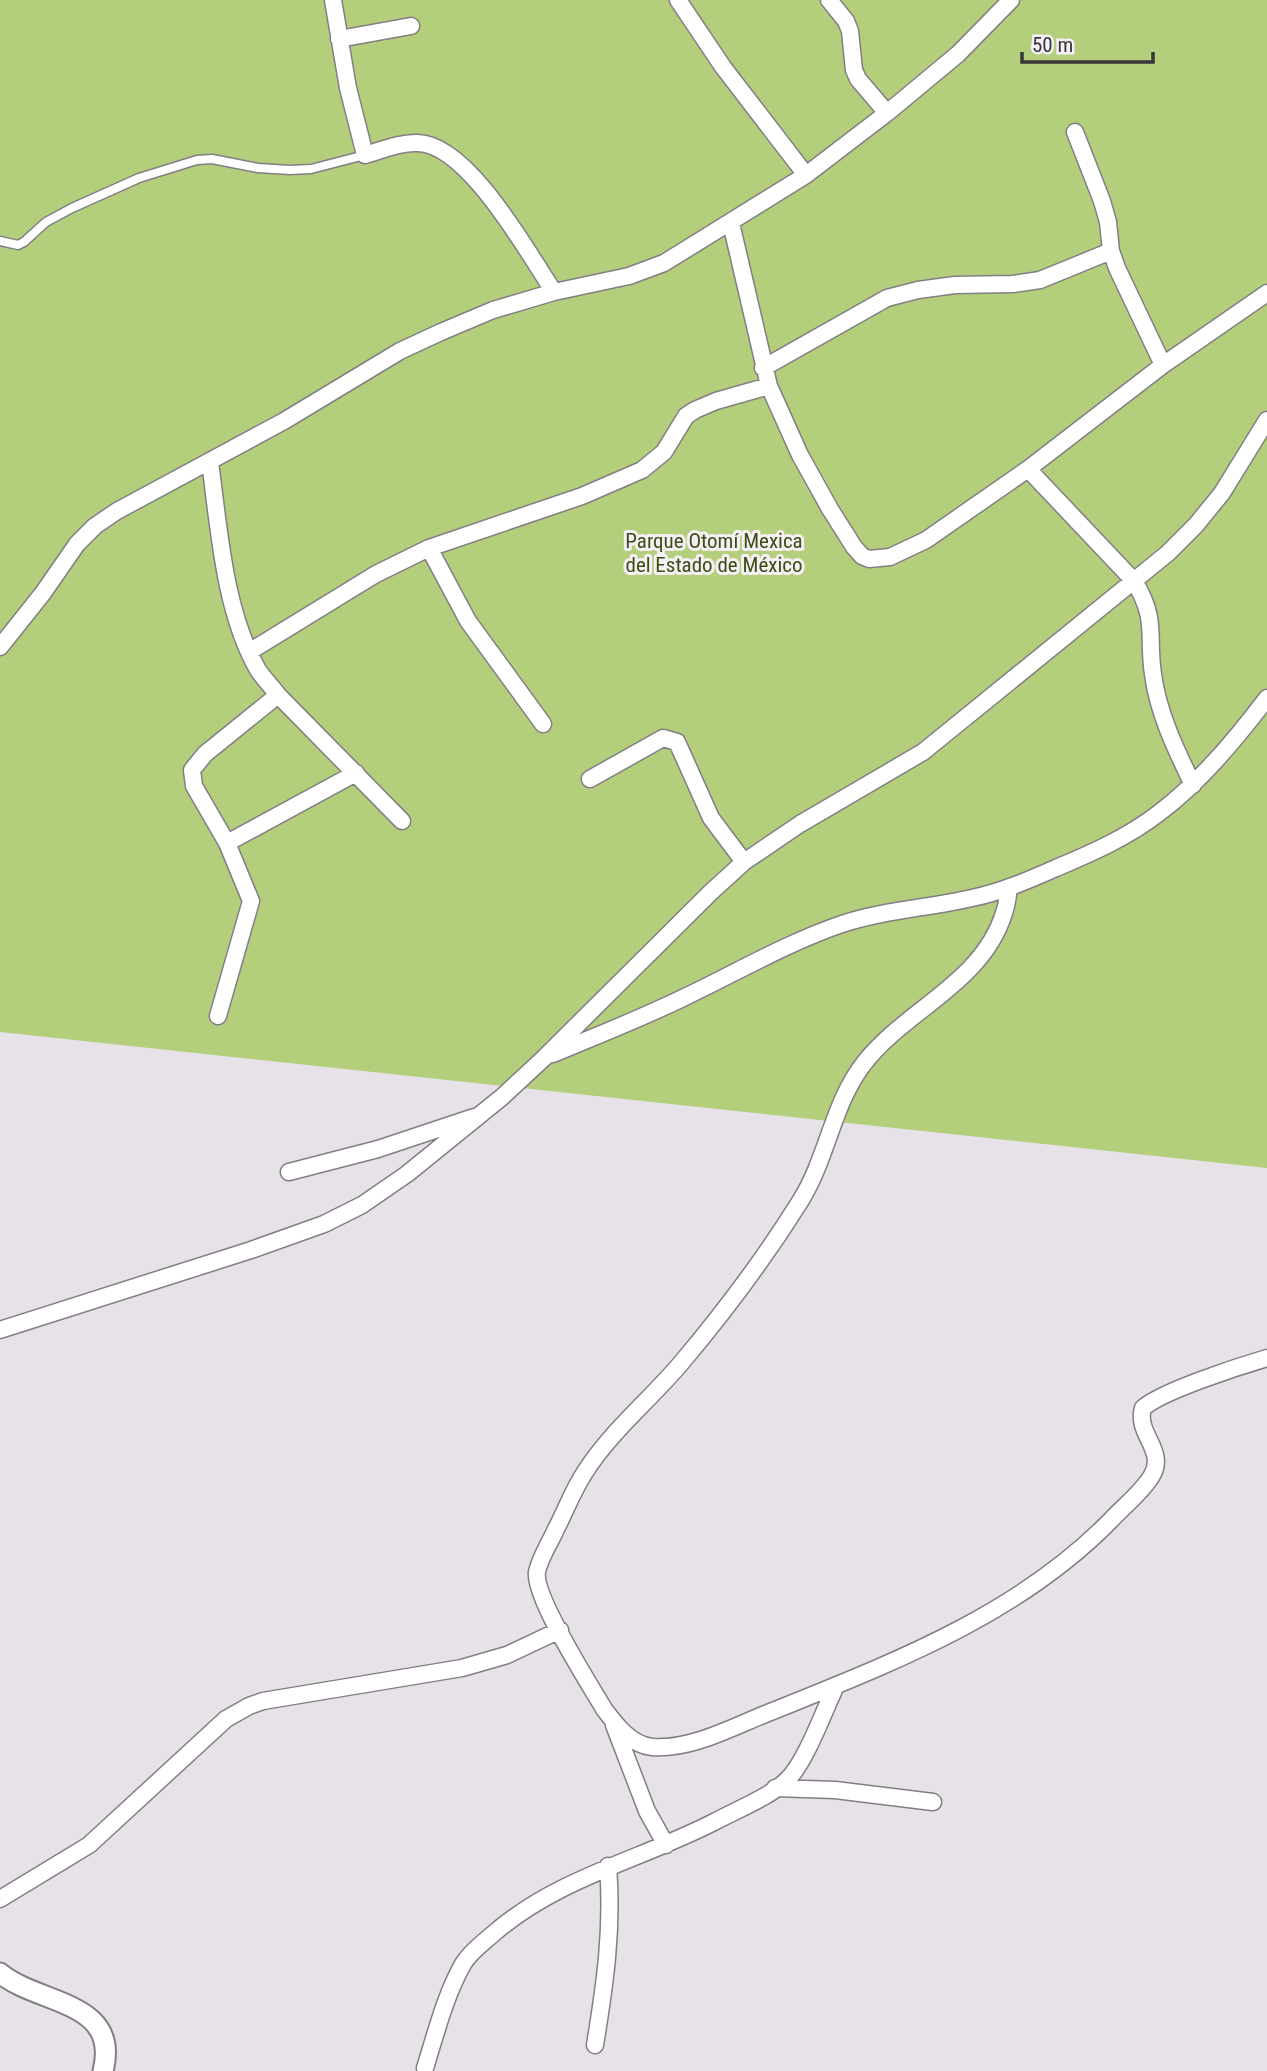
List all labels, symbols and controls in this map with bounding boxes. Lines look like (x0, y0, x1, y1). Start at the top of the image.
scale bar (1022, 21, 1153, 65)
text: 50 m (1032, 33, 1073, 57)
park label: Parque Otomí Mexica del Estado de México (625, 529, 803, 577)

